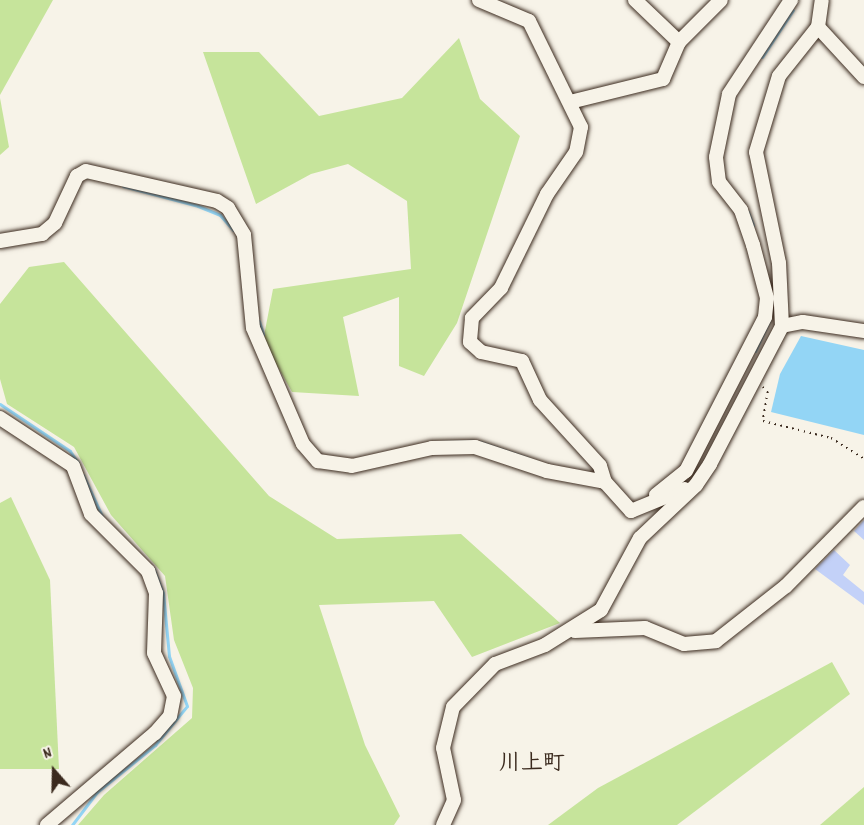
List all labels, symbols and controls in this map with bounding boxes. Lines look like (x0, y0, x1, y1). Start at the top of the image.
north arrow (24, 741, 84, 801)
text: N (40, 741, 55, 766)
district label: 川上町 (499, 752, 565, 778)

